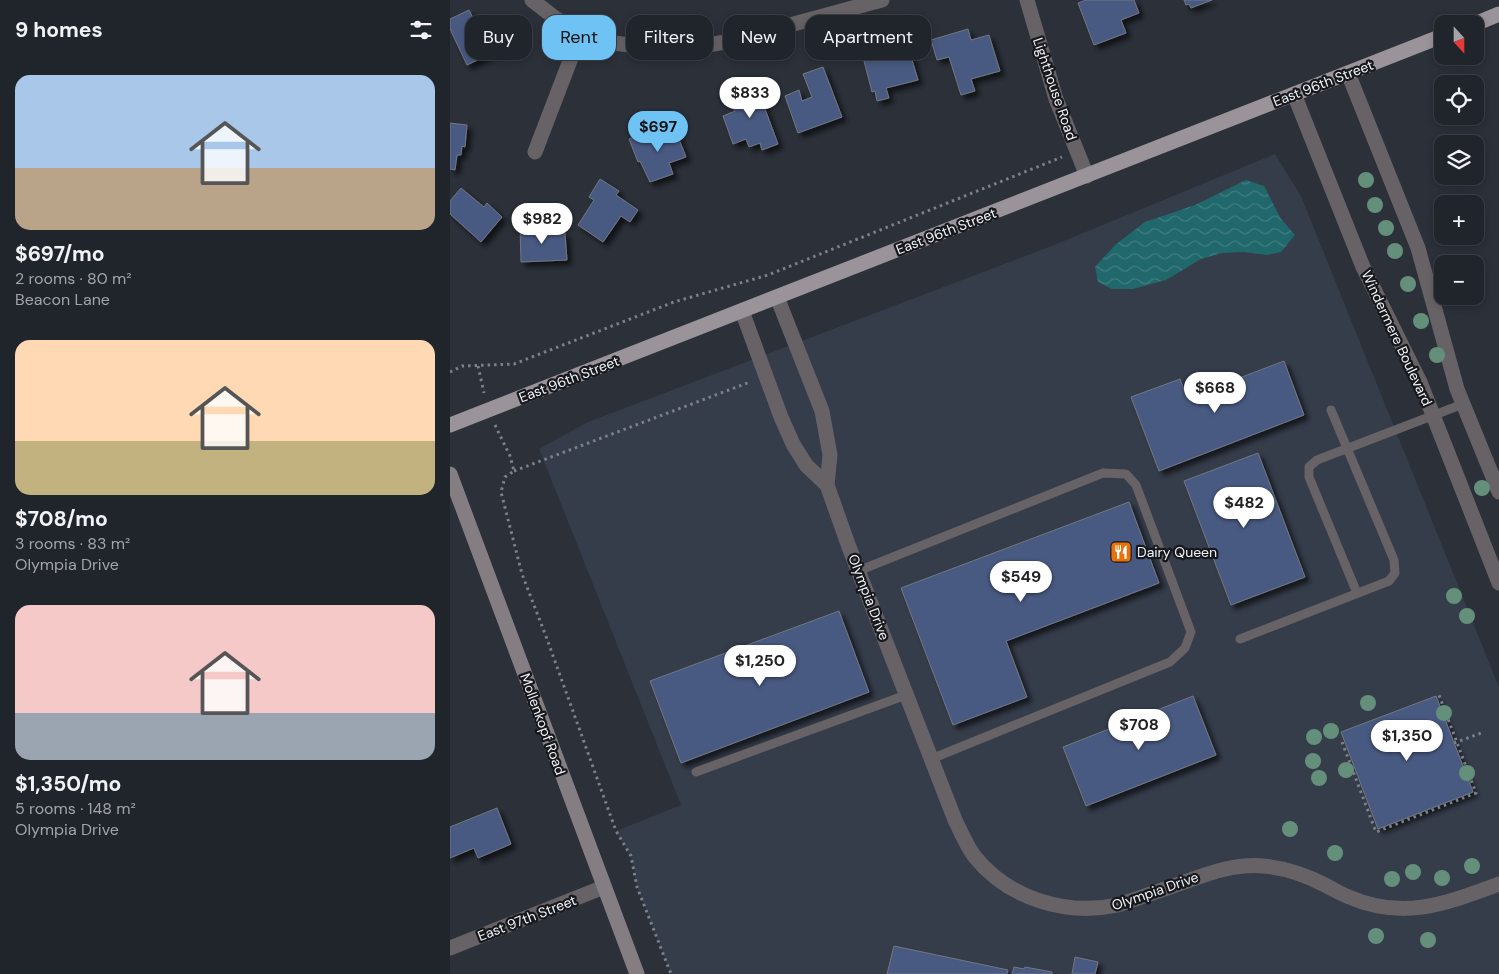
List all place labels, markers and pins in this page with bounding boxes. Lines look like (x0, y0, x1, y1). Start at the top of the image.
pin: $833 (720, 76, 780, 119)
pin: $697 (628, 110, 688, 153)
pin: $982 (512, 202, 572, 245)
pin: $668 (1185, 372, 1245, 414)
pin: $482 (1214, 486, 1274, 529)
restaurant icon: Dairy Queen (1109, 540, 1133, 564)
place label: Dairy Queen (1137, 543, 1217, 561)
pin: $549 (991, 560, 1051, 603)
pin: $1,250 (719, 644, 801, 687)
pin: $708 (1109, 708, 1169, 751)
pin: $1,350 (1366, 720, 1448, 762)

